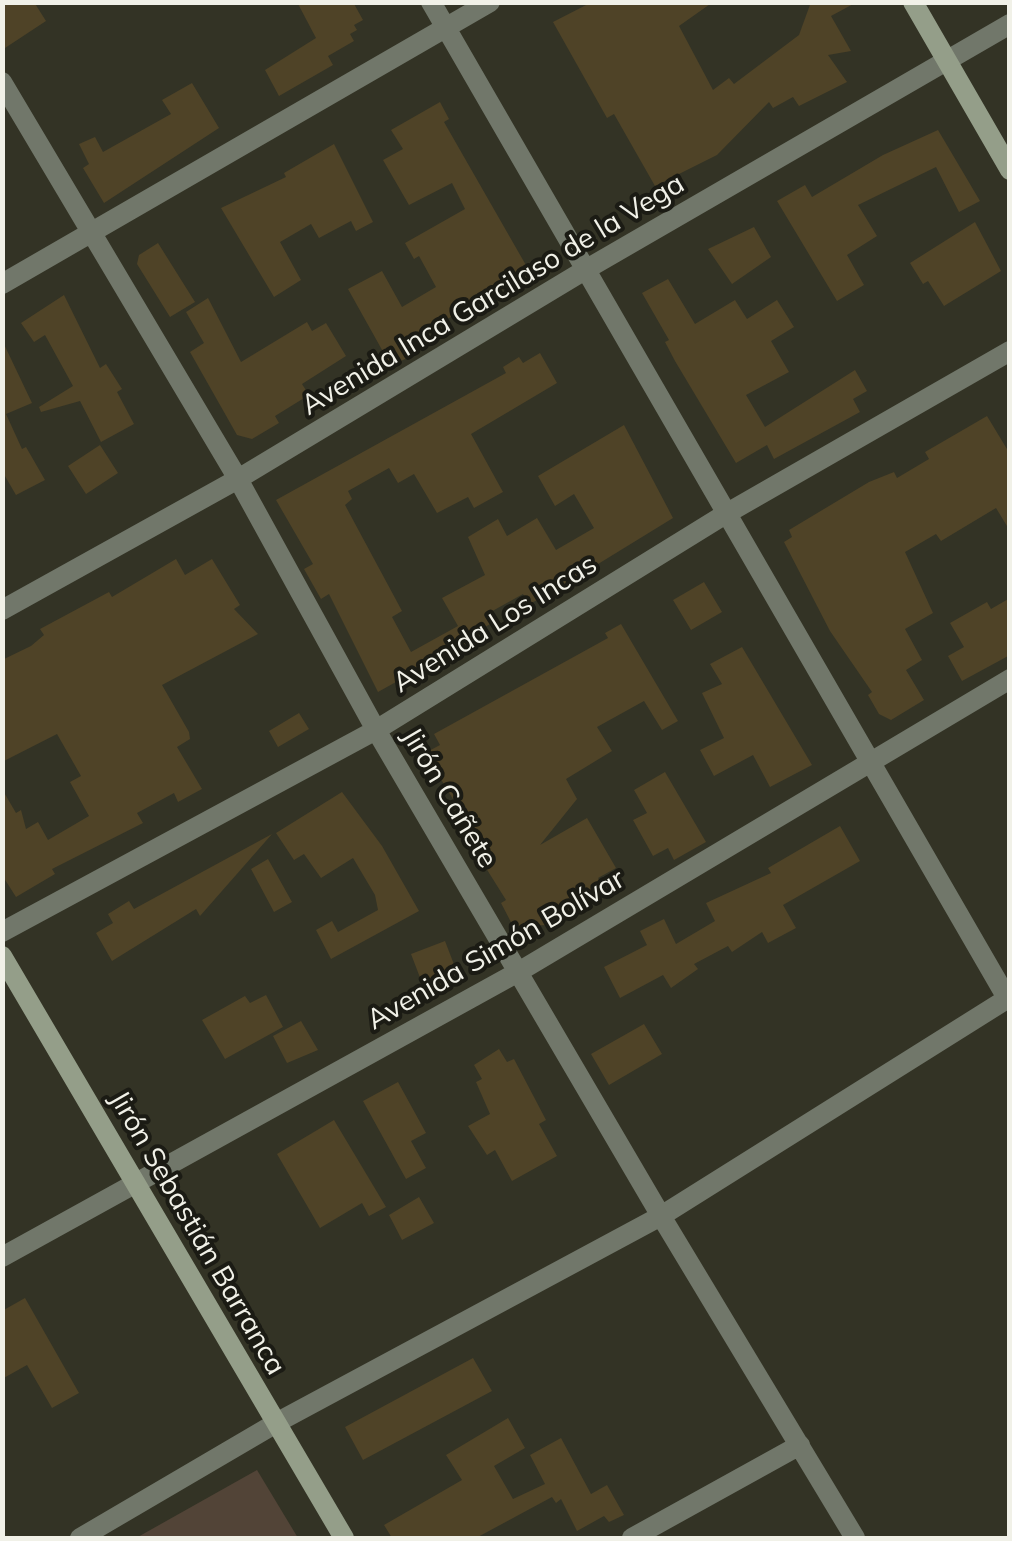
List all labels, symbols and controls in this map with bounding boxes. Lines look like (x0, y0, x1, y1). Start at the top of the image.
street label: Avenida Inca Garcilaso de la Vega (296, 167, 690, 423)
street label: Avenida Los Incas (387, 548, 603, 700)
street label: Jirón Cañete (394, 722, 504, 874)
street label: Avenida Simón Bolívar (361, 862, 631, 1038)
street label: Jirón Sebastián Barranca (102, 1085, 292, 1381)

